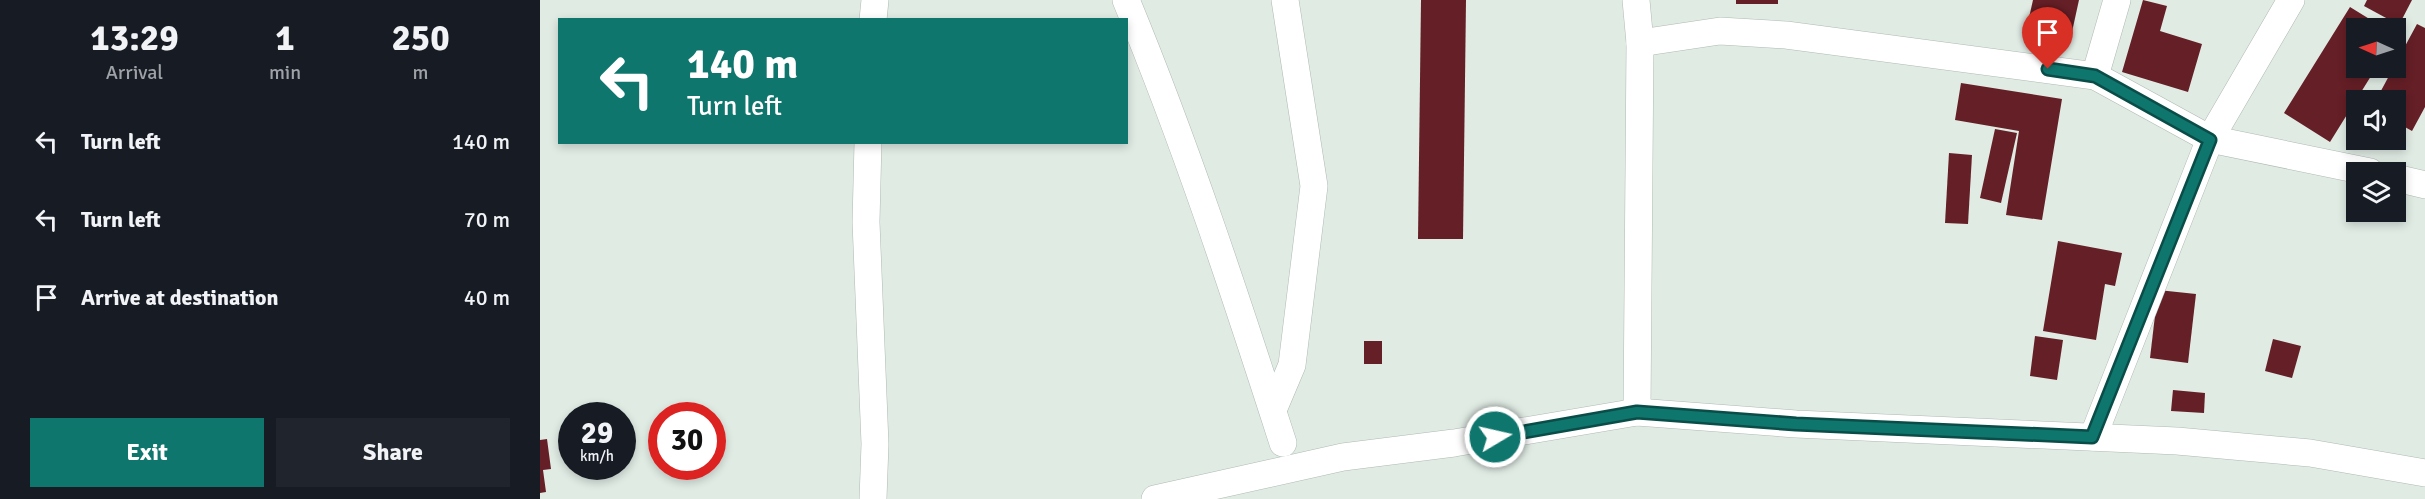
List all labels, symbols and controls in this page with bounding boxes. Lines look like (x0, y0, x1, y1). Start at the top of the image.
pin (2022, 7, 2073, 69)
text: 13:29 (90, 16, 179, 61)
text: 1 (275, 16, 295, 61)
text: 250 (391, 16, 450, 61)
icon: arrive (2031, 16, 2064, 49)
north arrow (2346, 18, 2406, 78)
map controls (2346, 18, 2406, 222)
text: 140 m (687, 39, 798, 90)
icon: left (588, 42, 666, 120)
text: Arrival (106, 60, 163, 85)
text: min (269, 60, 301, 85)
text: m (413, 60, 429, 85)
text: Turn left (687, 90, 782, 123)
button: sound (2346, 90, 2406, 150)
icon: left (30, 125, 63, 158)
text: Turn left (81, 128, 161, 155)
text: 140 m (452, 128, 510, 155)
button: layers (2346, 162, 2406, 222)
icon: left (30, 203, 63, 236)
text: Turn left (81, 206, 161, 233)
text: 70 m (464, 206, 510, 233)
icon: arrive (30, 281, 63, 314)
text: Arrive at destination (81, 284, 278, 311)
text: 40 m (464, 284, 510, 311)
speed limit sign: 30 (648, 402, 726, 480)
position arrow (1463, 405, 1527, 469)
text: 29 (581, 415, 613, 452)
button: Exit (30, 418, 264, 487)
button: Share (276, 418, 510, 487)
text: km/h (580, 447, 614, 465)

